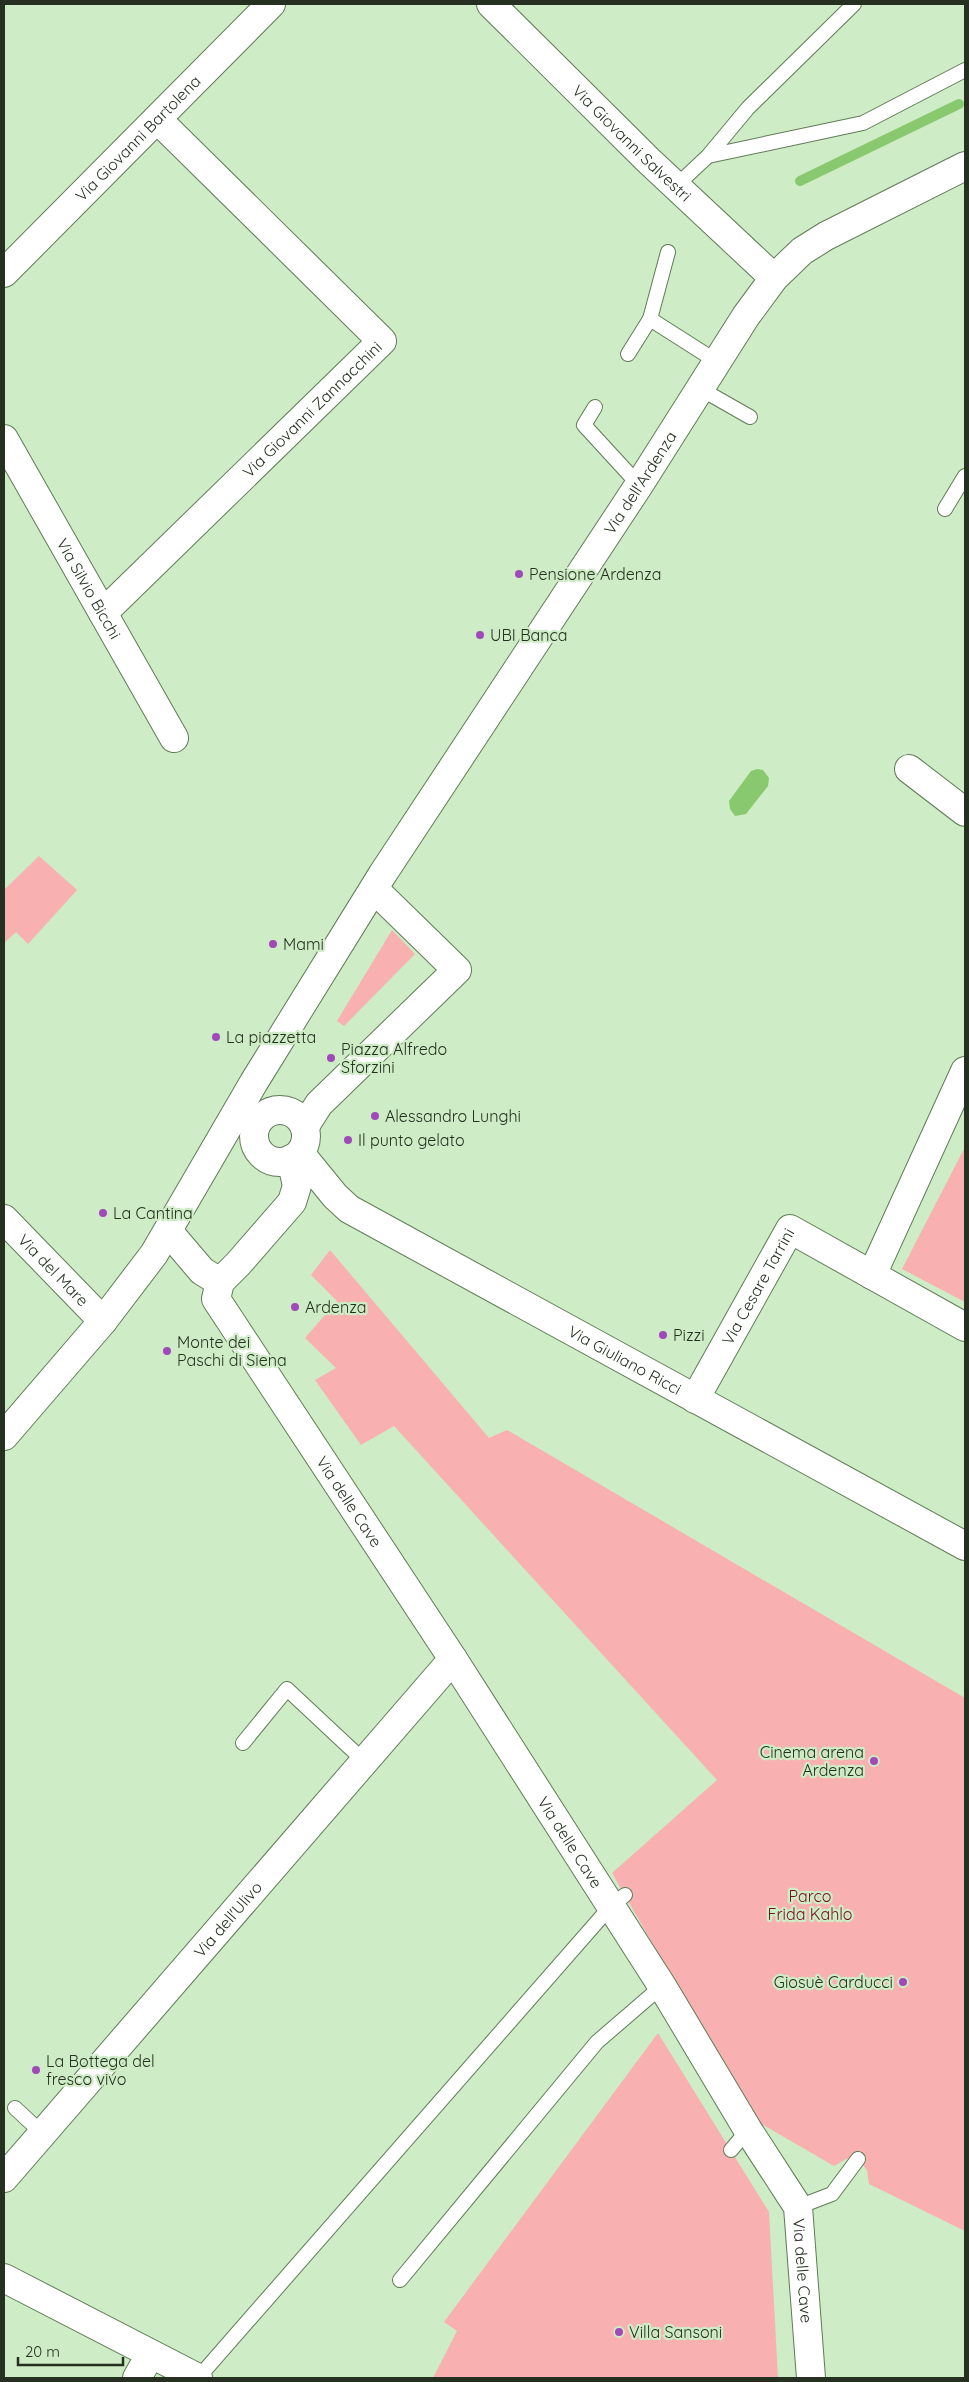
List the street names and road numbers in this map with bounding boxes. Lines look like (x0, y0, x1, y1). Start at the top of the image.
street label: Via Giovanni Bartolena (71, 71, 205, 205)
street label: Via Giovanni Salvestri (568, 81, 696, 206)
street label: Via Giovanni Zannacchini (238, 337, 386, 482)
street label: Via dell'Ardenza (599, 427, 681, 538)
street label: Via Silvio Bicchi (52, 535, 126, 642)
street label: Via Cesare Tarrini (717, 1225, 798, 1348)
street label: Via del Mare (14, 1230, 93, 1310)
street label: Via Giuliano Ricci (565, 1321, 685, 1399)
street label: Via delle Cave (312, 1452, 387, 1551)
street label: Via delle Cave (533, 1793, 607, 1892)
street label: Via dell'Ulivo (189, 1877, 266, 1961)
street label: Via delle Cave (789, 2218, 817, 2324)

